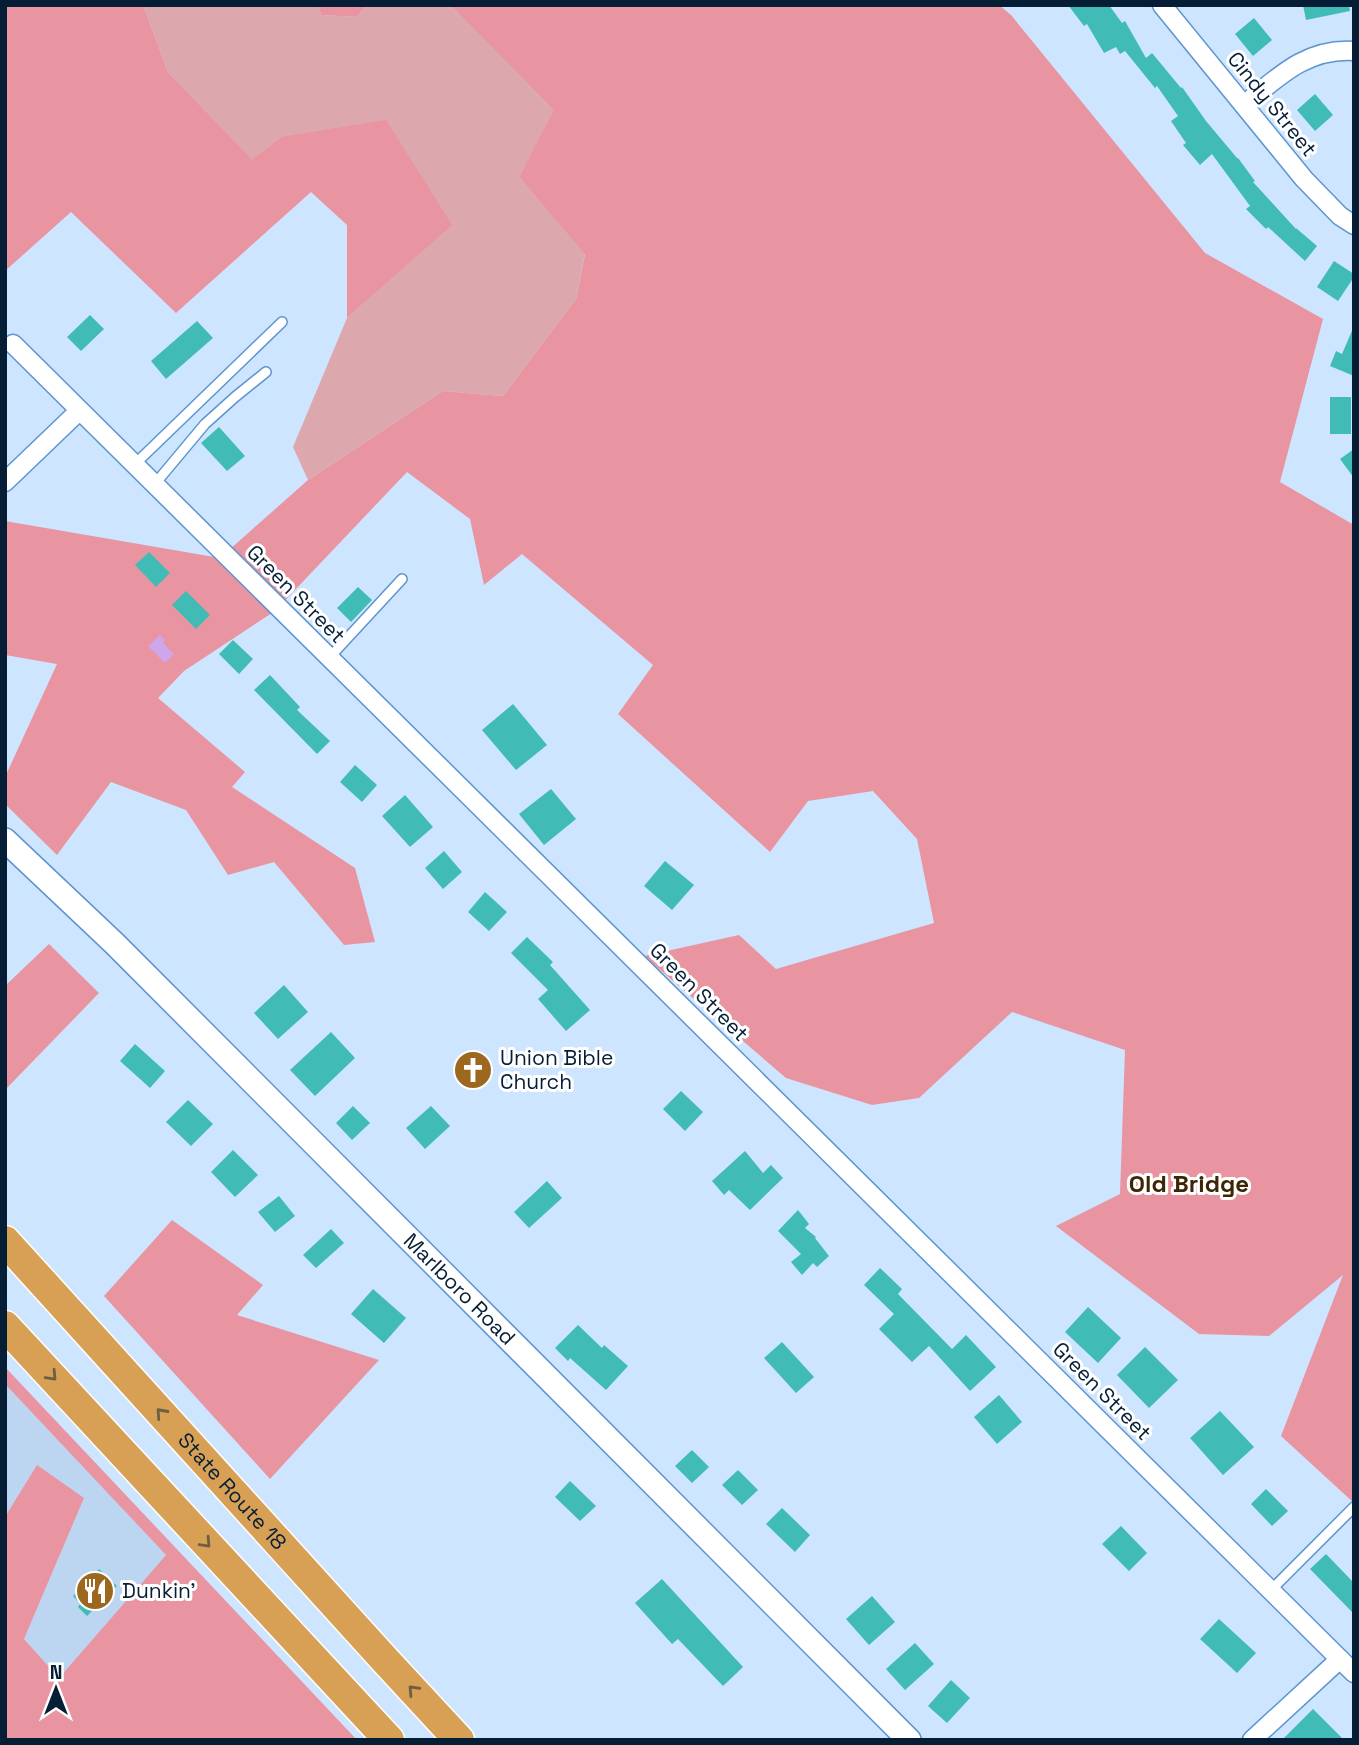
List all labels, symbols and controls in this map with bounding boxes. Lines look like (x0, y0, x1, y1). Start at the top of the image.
street label: Cindy Street (1222, 46, 1323, 162)
street label: Green Street (241, 539, 351, 649)
street label: Green Street (644, 937, 754, 1047)
place label: Union Bible Church (500, 1044, 613, 1095)
church icon: Union Bible Church (452, 1049, 494, 1091)
district label: Old Bridge (1129, 1168, 1249, 1199)
street label: Marlboro Road (398, 1227, 521, 1351)
street label: Green Street (1047, 1336, 1157, 1446)
one-way arrow (43, 1368, 56, 1381)
one-way arrow (157, 1408, 169, 1421)
street label: State Route 18 (172, 1427, 293, 1555)
one-way arrow (198, 1535, 211, 1548)
restaurant icon: Dunkin' (74, 1570, 116, 1612)
place label: Dunkin' (122, 1577, 196, 1604)
north arrow (21, 1654, 91, 1724)
text: N (50, 1660, 62, 1685)
one-way arrow (408, 1685, 421, 1698)

